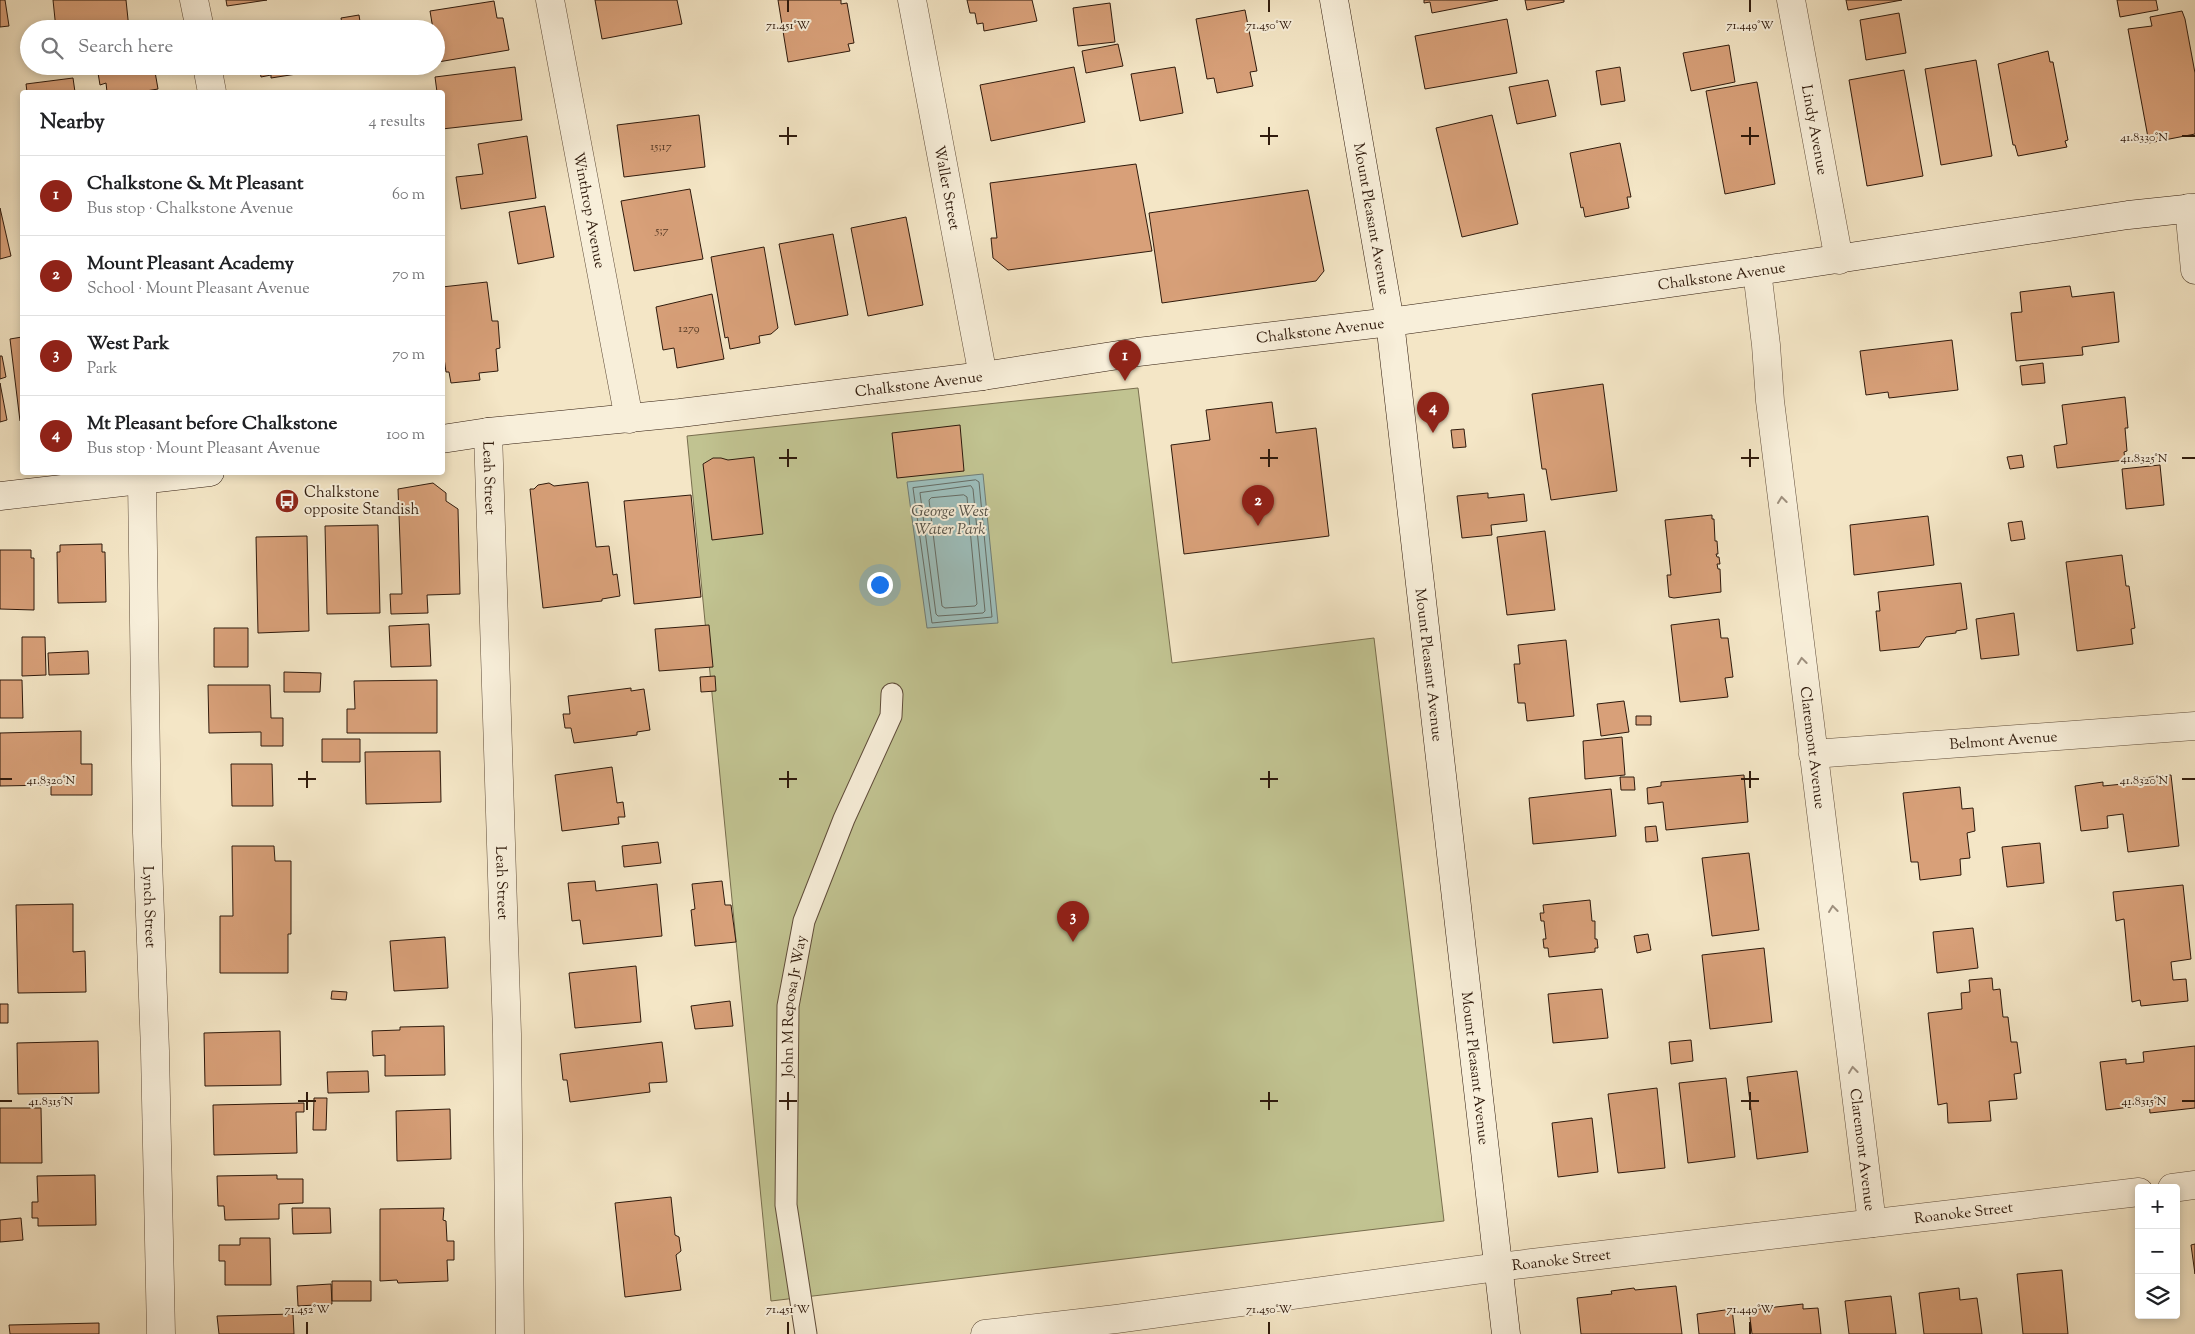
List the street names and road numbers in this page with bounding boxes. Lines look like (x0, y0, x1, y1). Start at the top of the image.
street label: Lindy Avenue (1795, 83, 1832, 177)
street label: Mount Pleasant Avenue (1347, 141, 1394, 297)
street label: Waller Street (928, 144, 964, 232)
street label: Winthrop Avenue (567, 151, 609, 270)
street label: Chalkstone Avenue (1656, 258, 1787, 297)
street label: Chalkstone Avenue (1255, 314, 1385, 350)
street label: Chalkstone Avenue (854, 367, 984, 404)
street label: Leah Street (476, 441, 500, 515)
street label: Mount Pleasant Avenue (1409, 587, 1447, 743)
street label: Claremont Avenue (1794, 685, 1830, 810)
street label: Belmont Avenue (1949, 727, 2058, 756)
street label: Leah Street (489, 846, 512, 920)
street label: Lynch Street (136, 865, 160, 949)
street label: John M Reposa Jr Way (778, 933, 813, 1078)
street label: Mount Pleasant Avenue (1455, 991, 1493, 1146)
street label: Claremont Avenue (1843, 1087, 1879, 1212)
street label: Roanoke Street (1913, 1198, 2014, 1230)
street label: Roanoke Street (1511, 1245, 1612, 1277)

